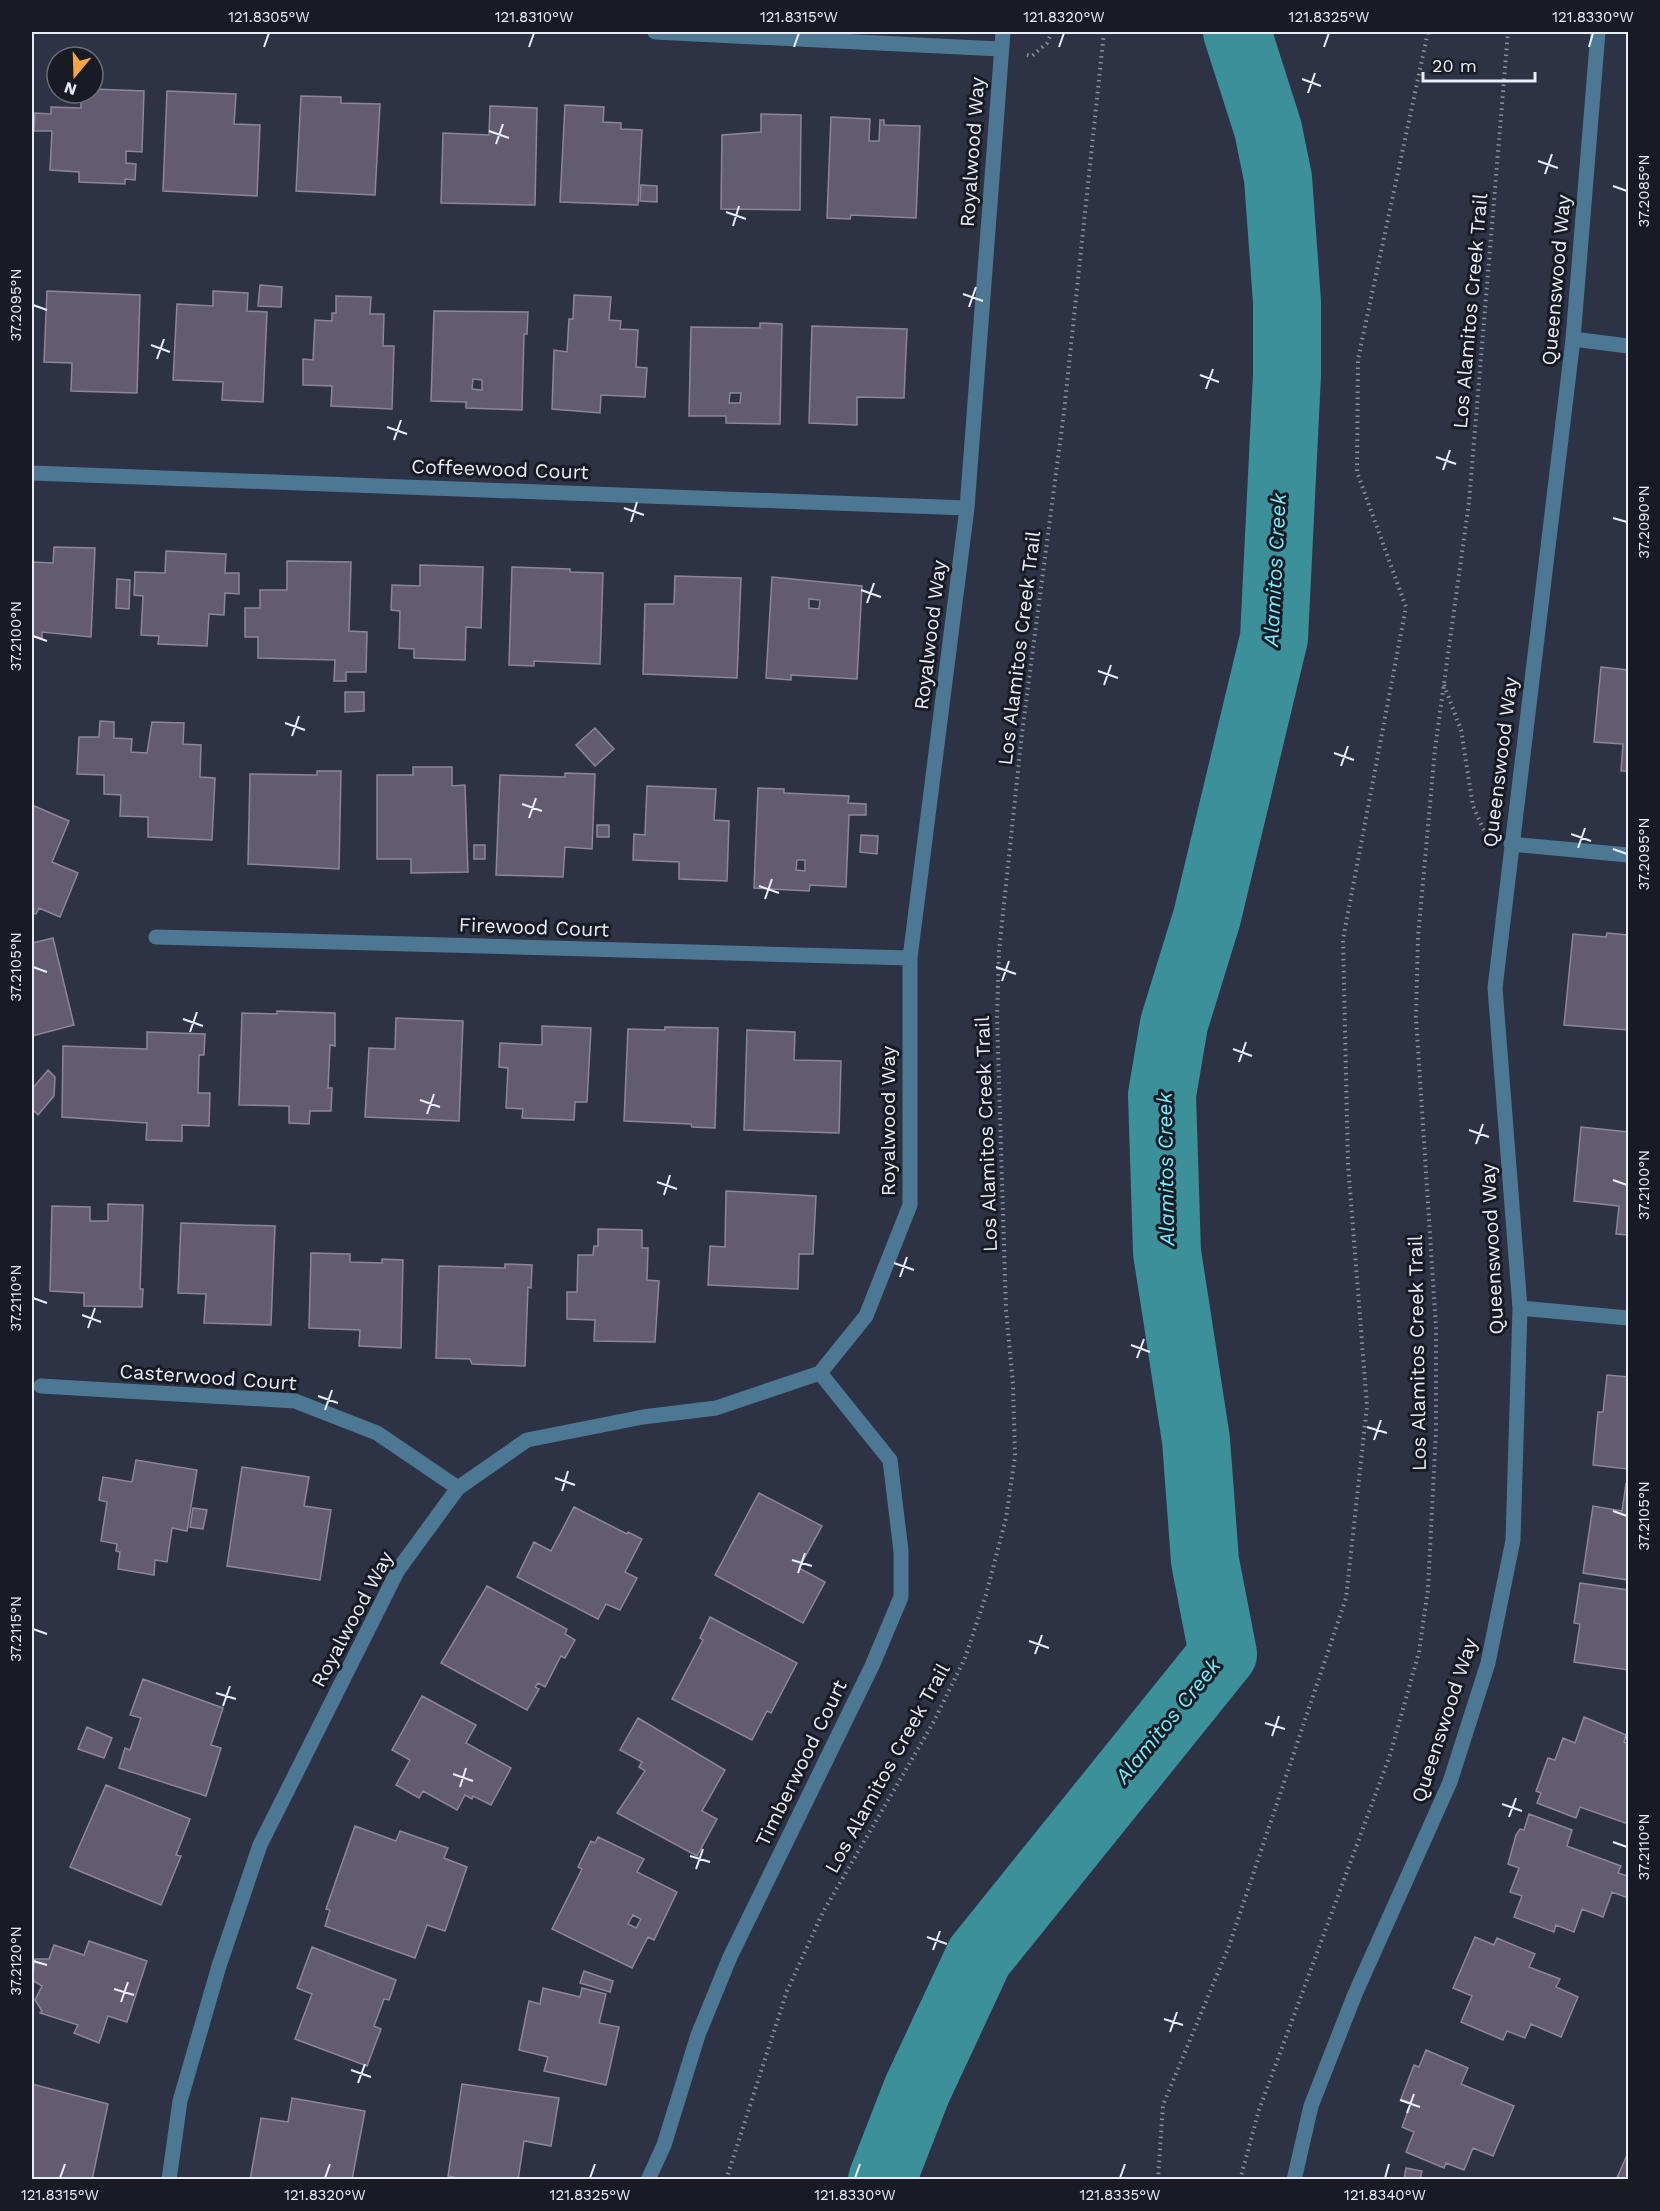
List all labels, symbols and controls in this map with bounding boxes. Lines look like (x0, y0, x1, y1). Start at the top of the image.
text: 121.8305°W (228, 8, 310, 26)
text: 121.8310°W (495, 8, 573, 26)
text: 121.8315°W (760, 8, 838, 26)
text: 121.8320°W (1023, 8, 1105, 26)
text: 121.8325°W (1289, 8, 1369, 26)
text: 121.8330°W (1552, 8, 1634, 26)
north arrow (45, 45, 105, 105)
scale bar (1423, 45, 1536, 83)
text: 20 m (1432, 55, 1477, 76)
street label: Royalwood Way (955, 75, 989, 228)
text: N (62, 78, 79, 100)
text: 37.2085°N (1635, 154, 1653, 228)
street label: Los Alamitos Creek Trail (1448, 192, 1492, 430)
street label: Queenswood Way (1537, 193, 1575, 366)
text: 37.2095°N (7, 268, 25, 342)
street label: Coffeewood Court (411, 454, 590, 484)
text: 37.2090°N (1635, 485, 1653, 559)
water label: Alamitos Creek (1258, 492, 1291, 648)
street label: Los Alamitos Creek Trail (993, 529, 1045, 767)
street label: Royalwood Way (909, 558, 951, 711)
text: 37.2100°N (7, 601, 25, 671)
street label: Queenswood Way (1478, 675, 1522, 849)
text: 37.2095°N (1635, 817, 1653, 891)
street label: Firewood Court (458, 912, 610, 942)
text: 37.2105°N (7, 932, 25, 1002)
street label: Los Alamitos Creek Trail (970, 1016, 1002, 1252)
street label: Royalwood Way (876, 1045, 900, 1196)
water label: Alamitos Creek (1152, 1091, 1179, 1247)
text: 37.2100°N (1635, 1150, 1653, 1220)
street label: Queenswood Way (1475, 1162, 1508, 1335)
street label: Los Alamitos Creek Trail (1403, 1235, 1431, 1471)
text: 37.2110°N (7, 1265, 25, 1331)
street label: Casterwood Court (119, 1359, 298, 1395)
text: 37.2105°N (1635, 1481, 1653, 1551)
street label: Royalwood Way (306, 1546, 398, 1691)
text: 37.2115°N (7, 1596, 25, 1662)
street label: Queenswood Way (1406, 1634, 1482, 1805)
water label: Alamitos Creek (1109, 1653, 1226, 1789)
street label: Los Alamitos Creek Trail (819, 1659, 955, 1877)
street label: Timberwood Court (750, 1675, 852, 1850)
text: 37.2110°N (1635, 1814, 1653, 1880)
text: 37.2120°N (7, 1926, 25, 1996)
text: 121.8315°W (21, 2186, 99, 2204)
text: 121.8320°W (284, 2186, 366, 2204)
text: 121.8325°W (550, 2186, 630, 2204)
text: 121.8330°W (814, 2186, 896, 2204)
text: 121.8335°W (1080, 2186, 1160, 2204)
text: 121.8340°W (1344, 2186, 1426, 2204)

